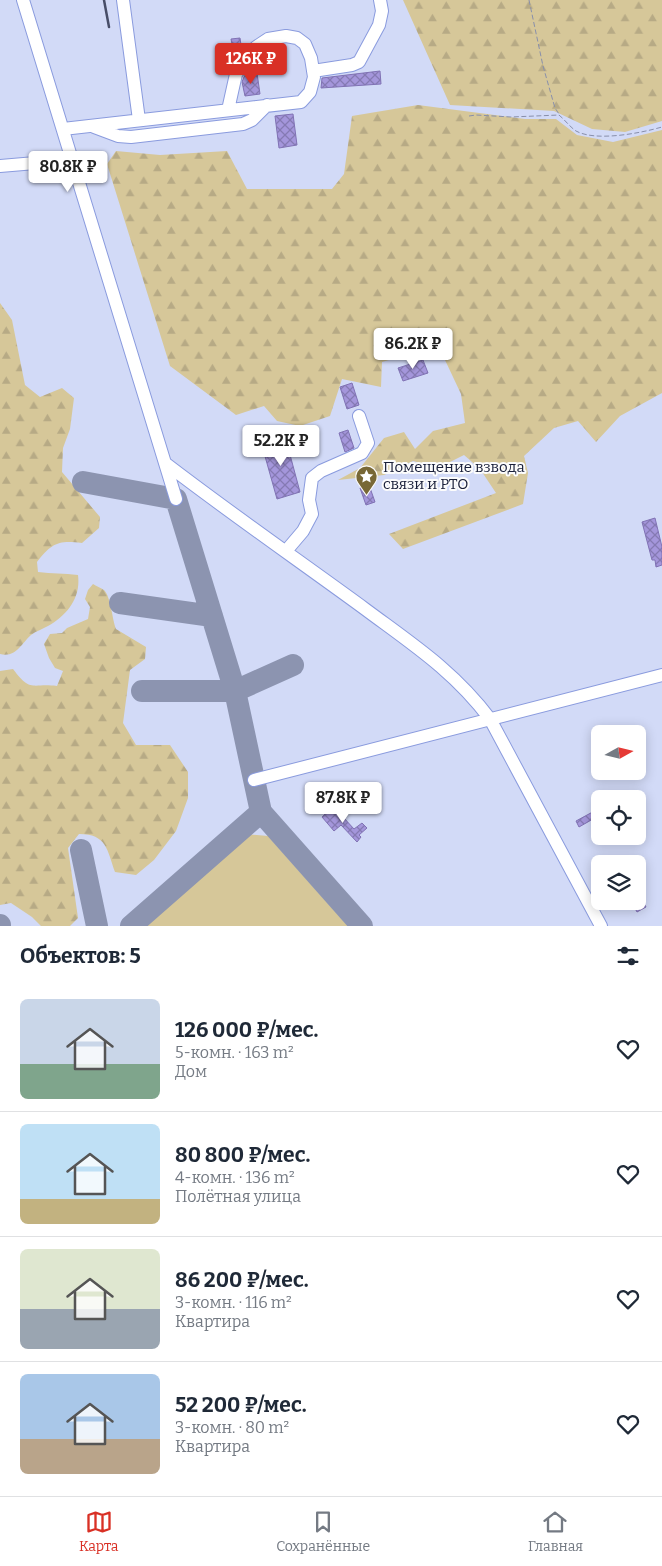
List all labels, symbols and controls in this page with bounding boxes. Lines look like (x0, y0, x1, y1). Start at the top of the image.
pin: 126K ₽ (210, 42, 292, 85)
text: 126K ₽ (226, 49, 276, 68)
pin: 80.8K ₽ (22, 150, 114, 193)
text: 80.8K ₽ (40, 157, 96, 176)
pin: 86.2K ₽ (367, 328, 459, 370)
text: 86.2K ₽ (385, 334, 441, 353)
pin: 52.2K ₽ (235, 424, 327, 467)
text: 52.2K ₽ (253, 431, 309, 450)
place label: Помещение взвода связи и РТО (383, 458, 525, 493)
place icon: Помещение взвода связи и РТО (355, 464, 379, 495)
north arrow (591, 725, 646, 780)
map controls (591, 725, 646, 910)
pin: 87.8K ₽ (297, 782, 389, 824)
text: 87.8K ₽ (316, 788, 370, 807)
button: locate (591, 790, 646, 845)
button: layers (591, 855, 646, 910)
icon: filters (614, 942, 642, 970)
text: Объектов: 5 (20, 943, 141, 969)
text: 126 000 ₽/мес. (175, 1017, 318, 1043)
icon: home (60, 1019, 120, 1079)
icon: heart (614, 1035, 642, 1063)
text: 5-комн. · 163 m² (175, 1043, 294, 1062)
text: Дом (175, 1062, 207, 1081)
text: 80 800 ₽/мес. (175, 1142, 310, 1168)
icon: home (60, 1144, 120, 1204)
icon: heart (614, 1160, 642, 1188)
text: 4-комн. · 136 m² (175, 1168, 295, 1187)
text: Полётная улица (175, 1187, 301, 1206)
text: 86 200 ₽/мес. (175, 1267, 309, 1293)
icon: home (60, 1269, 120, 1329)
icon: heart (614, 1285, 642, 1313)
text: 3-комн. · 116 m² (175, 1293, 292, 1312)
text: Квартира (175, 1312, 250, 1331)
text: 52 200 ₽/мес. (175, 1392, 307, 1418)
icon: home (60, 1394, 120, 1454)
icon: heart (614, 1410, 642, 1438)
text: 3-комн. · 80 m² (175, 1418, 289, 1437)
text: Квартира (175, 1437, 250, 1456)
tab: Карта (79, 1508, 118, 1555)
tab: Сохранённые (276, 1508, 370, 1555)
tab: Главная (528, 1508, 583, 1555)

